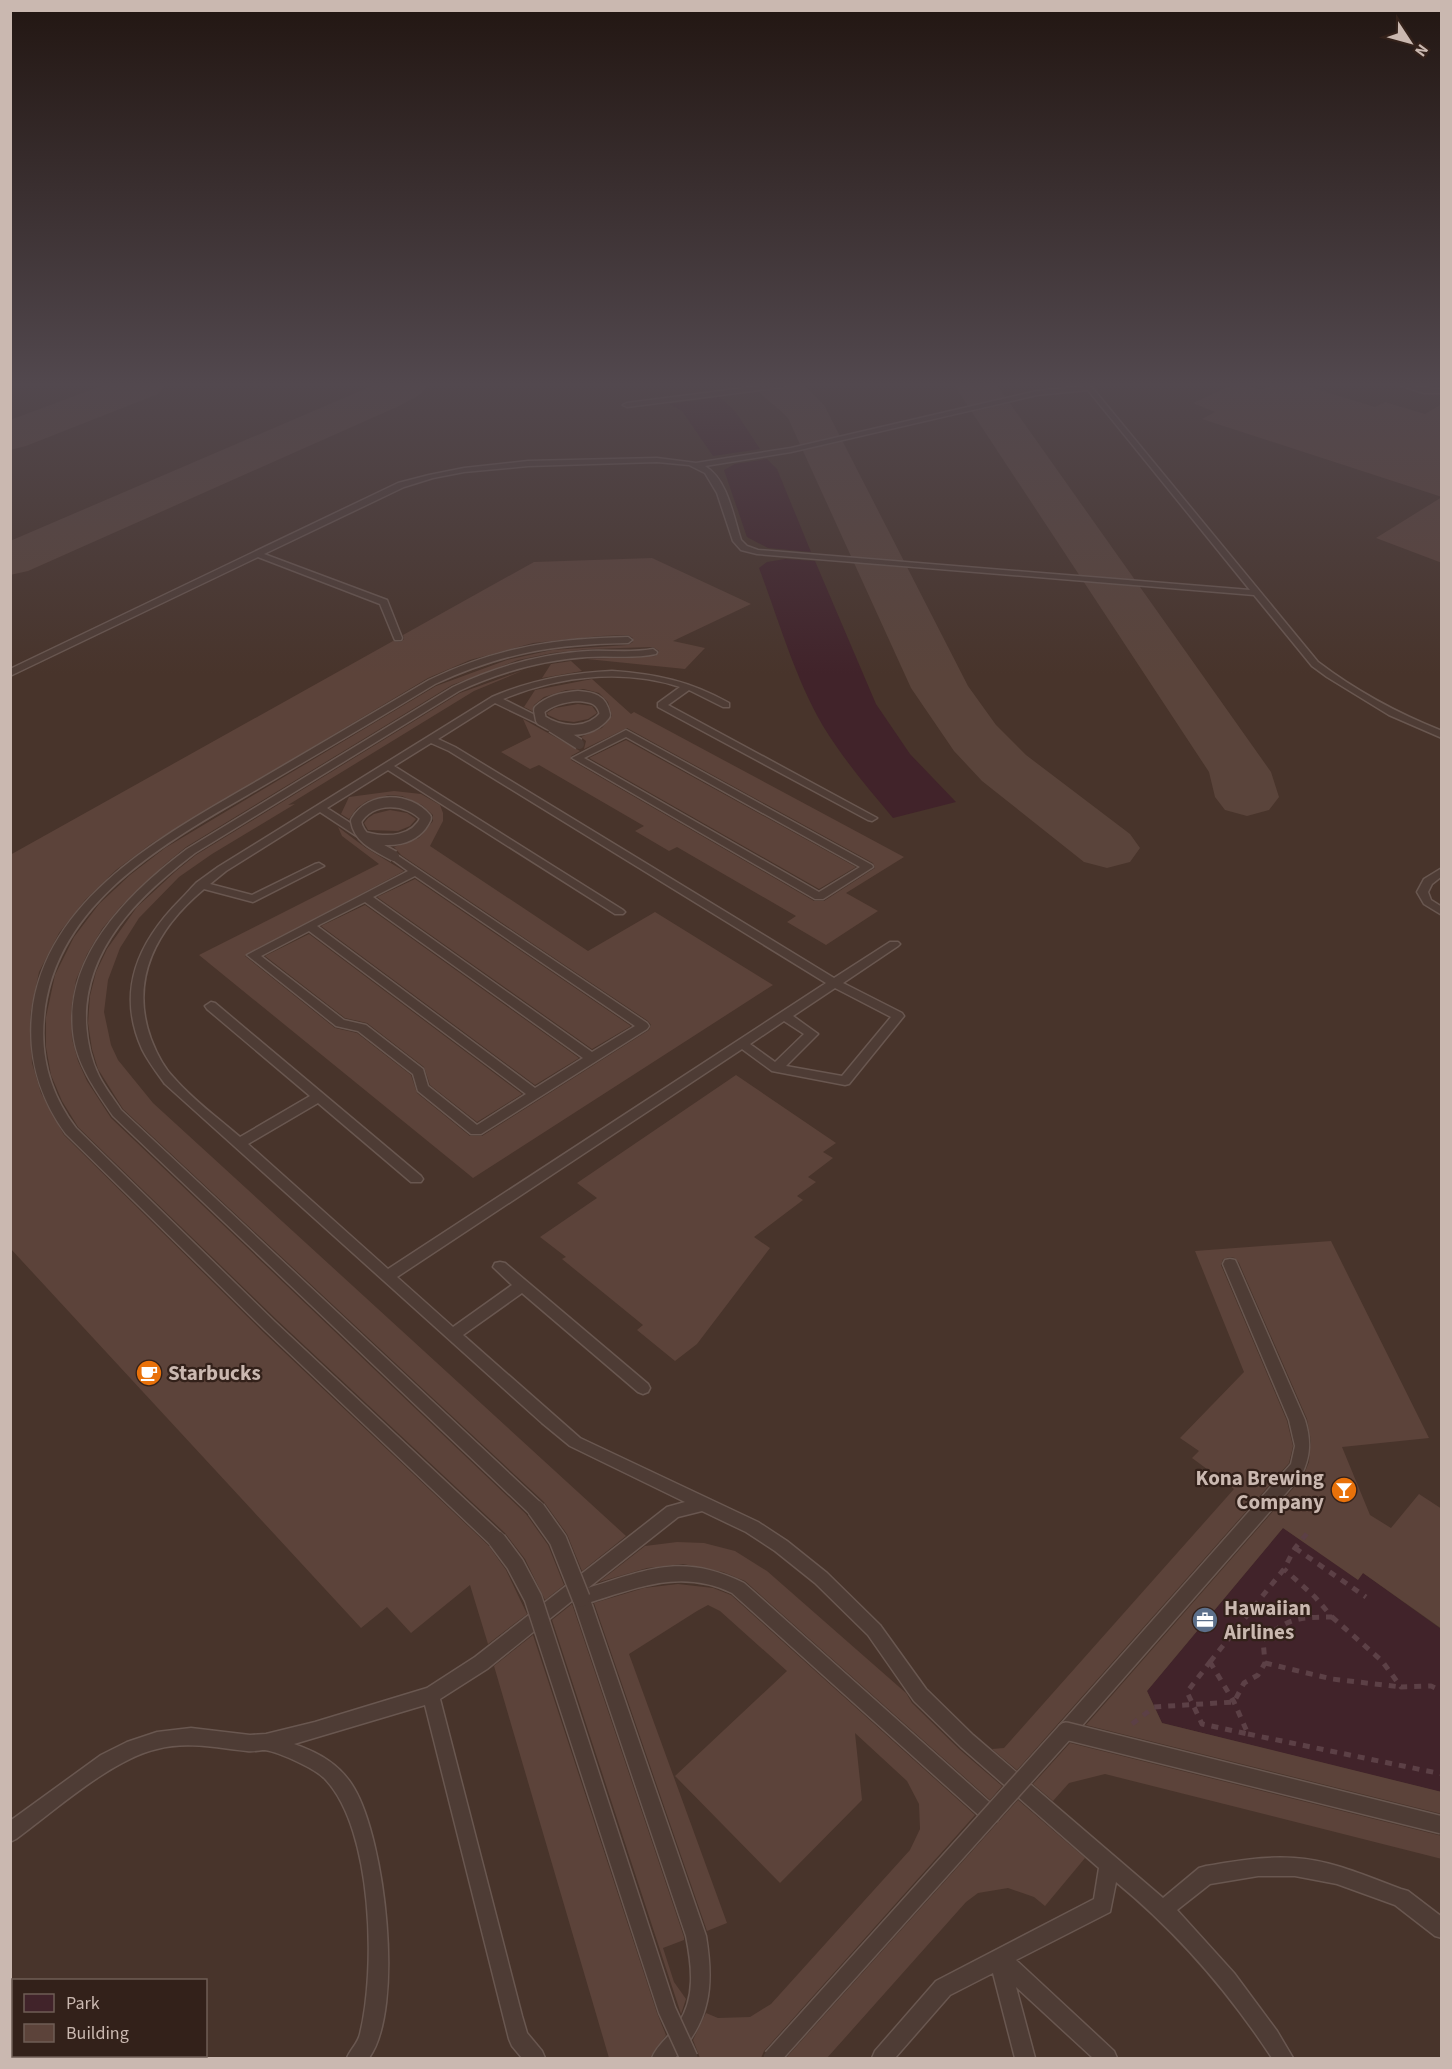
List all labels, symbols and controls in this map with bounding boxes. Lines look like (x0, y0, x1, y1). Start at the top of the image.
north arrow (1380, 12, 1440, 72)
text: N (1409, 39, 1433, 61)
cafe icon: Starbucks (134, 1358, 164, 1388)
place label: Starbucks (168, 1358, 261, 1388)
place label: Kona Brewing Company (1196, 1463, 1324, 1517)
bar icon: Kona Brewing Company (1329, 1475, 1359, 1505)
place label: Hawaiian Airlines (1223, 1593, 1311, 1647)
office icon: Hawaiian Airlines (1190, 1605, 1220, 1635)
legend (12, 1979, 207, 2057)
text: Park (66, 1991, 100, 2016)
text: Building (66, 2021, 129, 2046)

